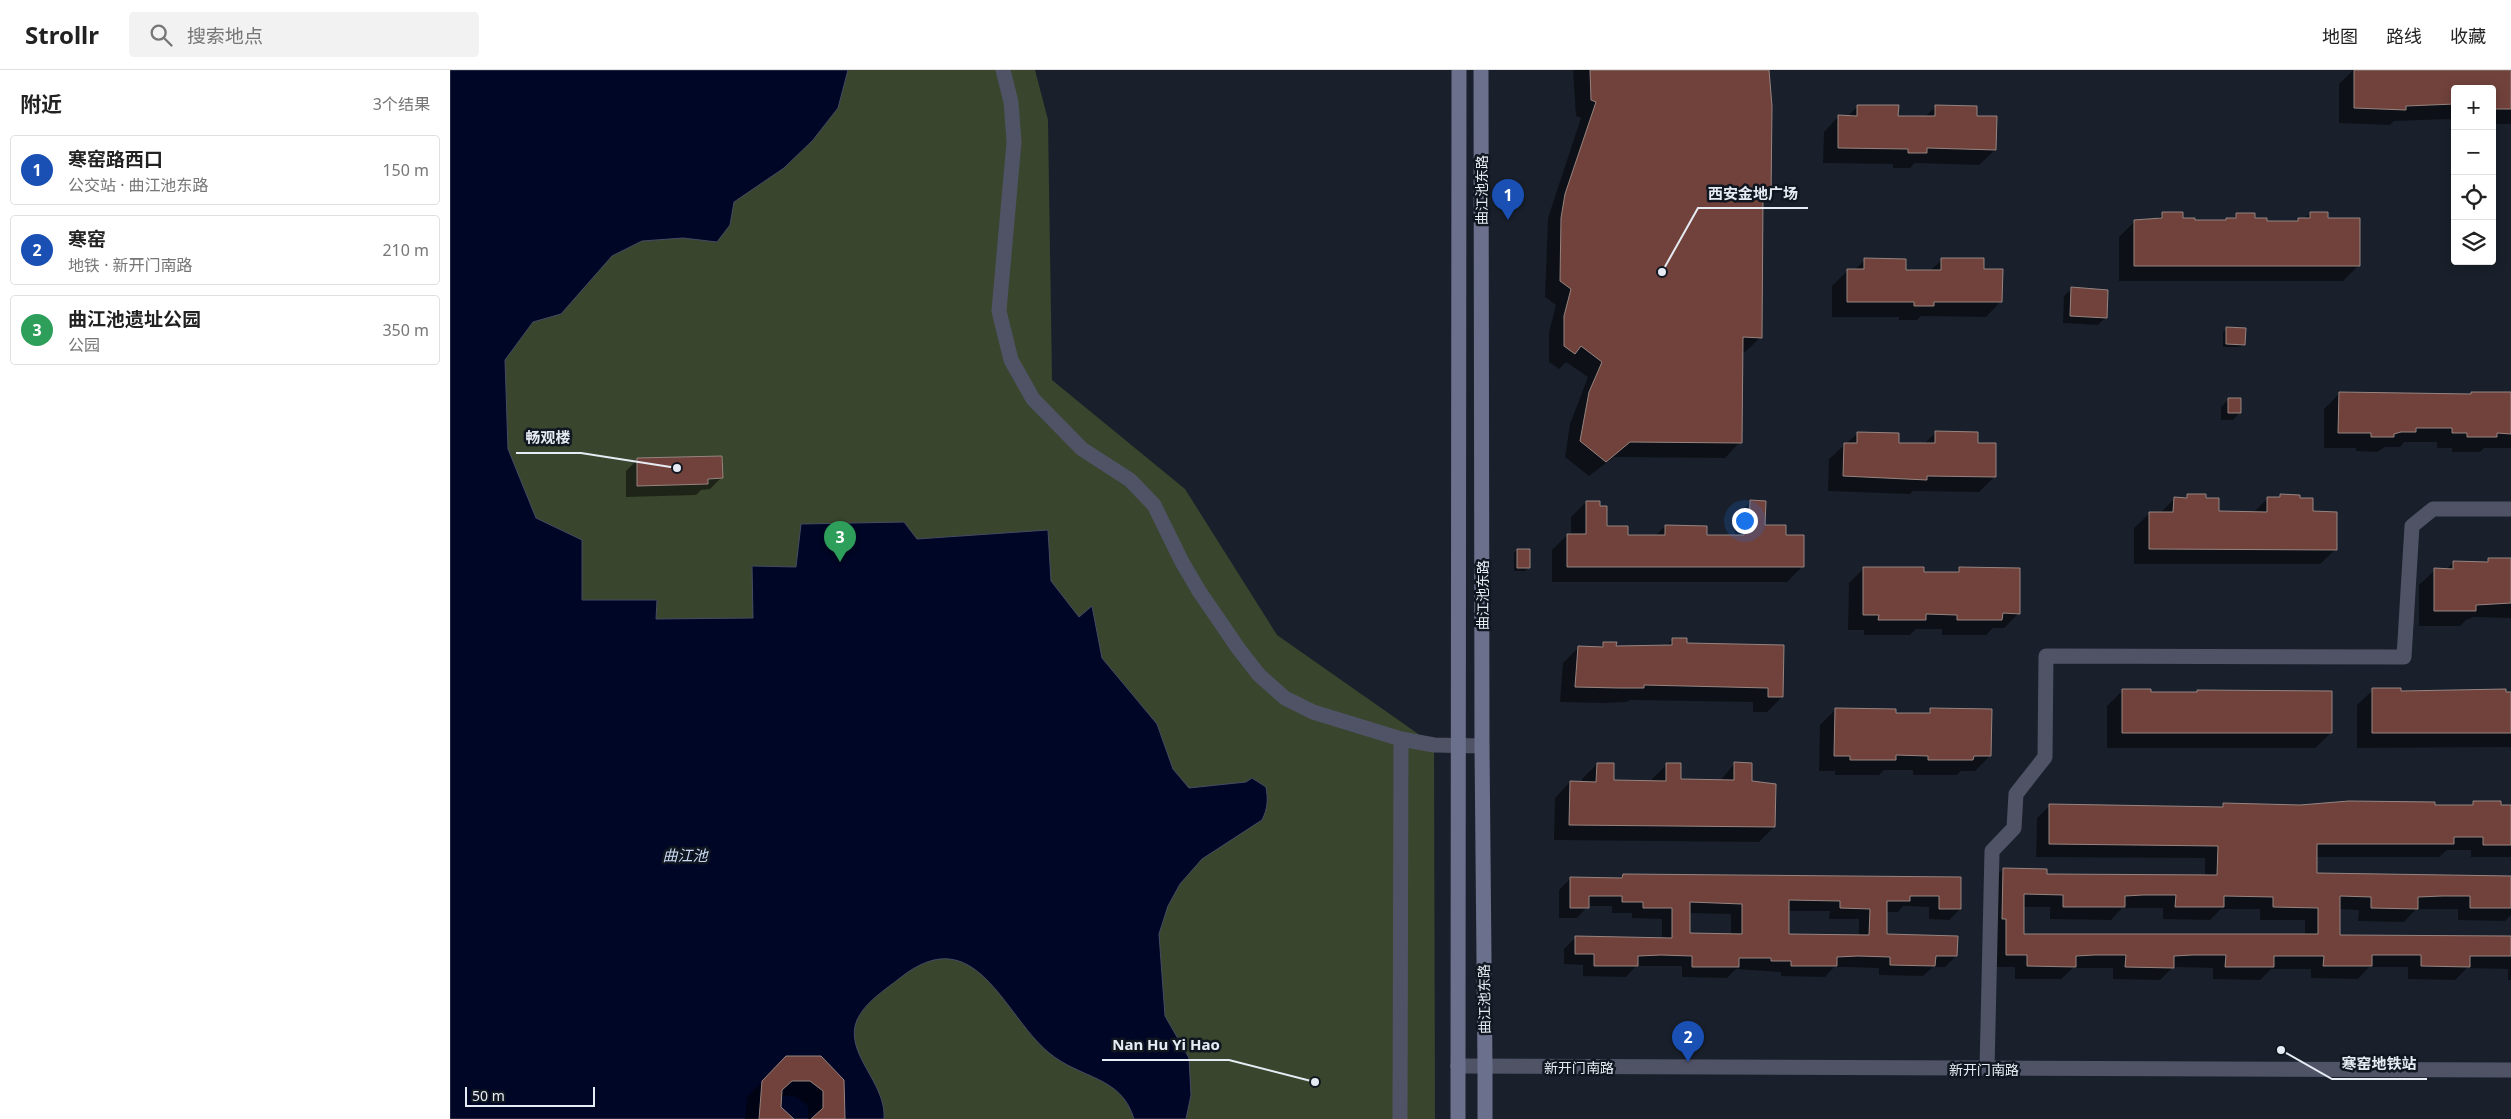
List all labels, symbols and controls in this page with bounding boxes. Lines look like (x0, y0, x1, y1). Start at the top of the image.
search box (129, 12, 479, 57)
text: Strollr (25, 18, 99, 51)
icon: search (147, 21, 175, 49)
text: 搜索地点 (187, 23, 263, 49)
text: 地图 (2322, 24, 2358, 48)
text: 路线 (2386, 24, 2422, 48)
text: 收藏 (2450, 24, 2486, 48)
map controls (2451, 85, 2496, 265)
button: + (2451, 85, 2496, 130)
text: 附近 (20, 90, 62, 118)
text: 3个结果 (373, 93, 430, 115)
button: − (2451, 130, 2496, 175)
text: 寒窑路西口 (68, 146, 163, 172)
street label: 曲江池东路 (1472, 155, 1491, 225)
text: 1 (32, 159, 42, 181)
text: 150 m (382, 159, 429, 181)
text: 公交站 · 曲江池东路 (68, 174, 209, 196)
button: locate (2451, 175, 2496, 220)
callout: 西安金地广场 (1698, 178, 1808, 208)
pin: 1 (1492, 179, 1524, 220)
text: 西安金地广场 (1708, 183, 1798, 203)
button: layers (2451, 220, 2496, 265)
text: 寒窑 (68, 226, 106, 252)
text: 2 (32, 239, 42, 261)
text: 210 m (382, 239, 429, 261)
text: 地铁 · 新开门南路 (68, 254, 193, 276)
text: 曲江池遗址公园 (68, 306, 201, 332)
text: 3 (32, 319, 42, 341)
text: 350 m (382, 319, 429, 341)
text: 公园 (68, 334, 100, 356)
callout: 畅观楼 (516, 423, 581, 453)
text: 畅观楼 (525, 427, 571, 447)
your location (1732, 508, 1758, 534)
pin: 3 (824, 521, 856, 562)
street label: 曲江池东路 (1473, 560, 1492, 630)
water label: 曲江池 (662, 845, 709, 865)
street label: 曲江池东路 (1474, 964, 1494, 1034)
pin: 2 (1672, 1021, 1704, 1062)
callout: Nan Hu Yi Hao (1102, 1030, 1229, 1060)
text: Nan Hu Yi Hao (1112, 1034, 1220, 1054)
callout: 寒窑地铁站 (2332, 1049, 2427, 1079)
text: 寒窑地铁站 (2341, 1053, 2417, 1073)
street label: 新开门南路 (1544, 1058, 1614, 1077)
street label: 新开门南路 (1949, 1060, 2019, 1079)
scale bar (465, 1084, 595, 1107)
text: 50 m (472, 1086, 505, 1105)

